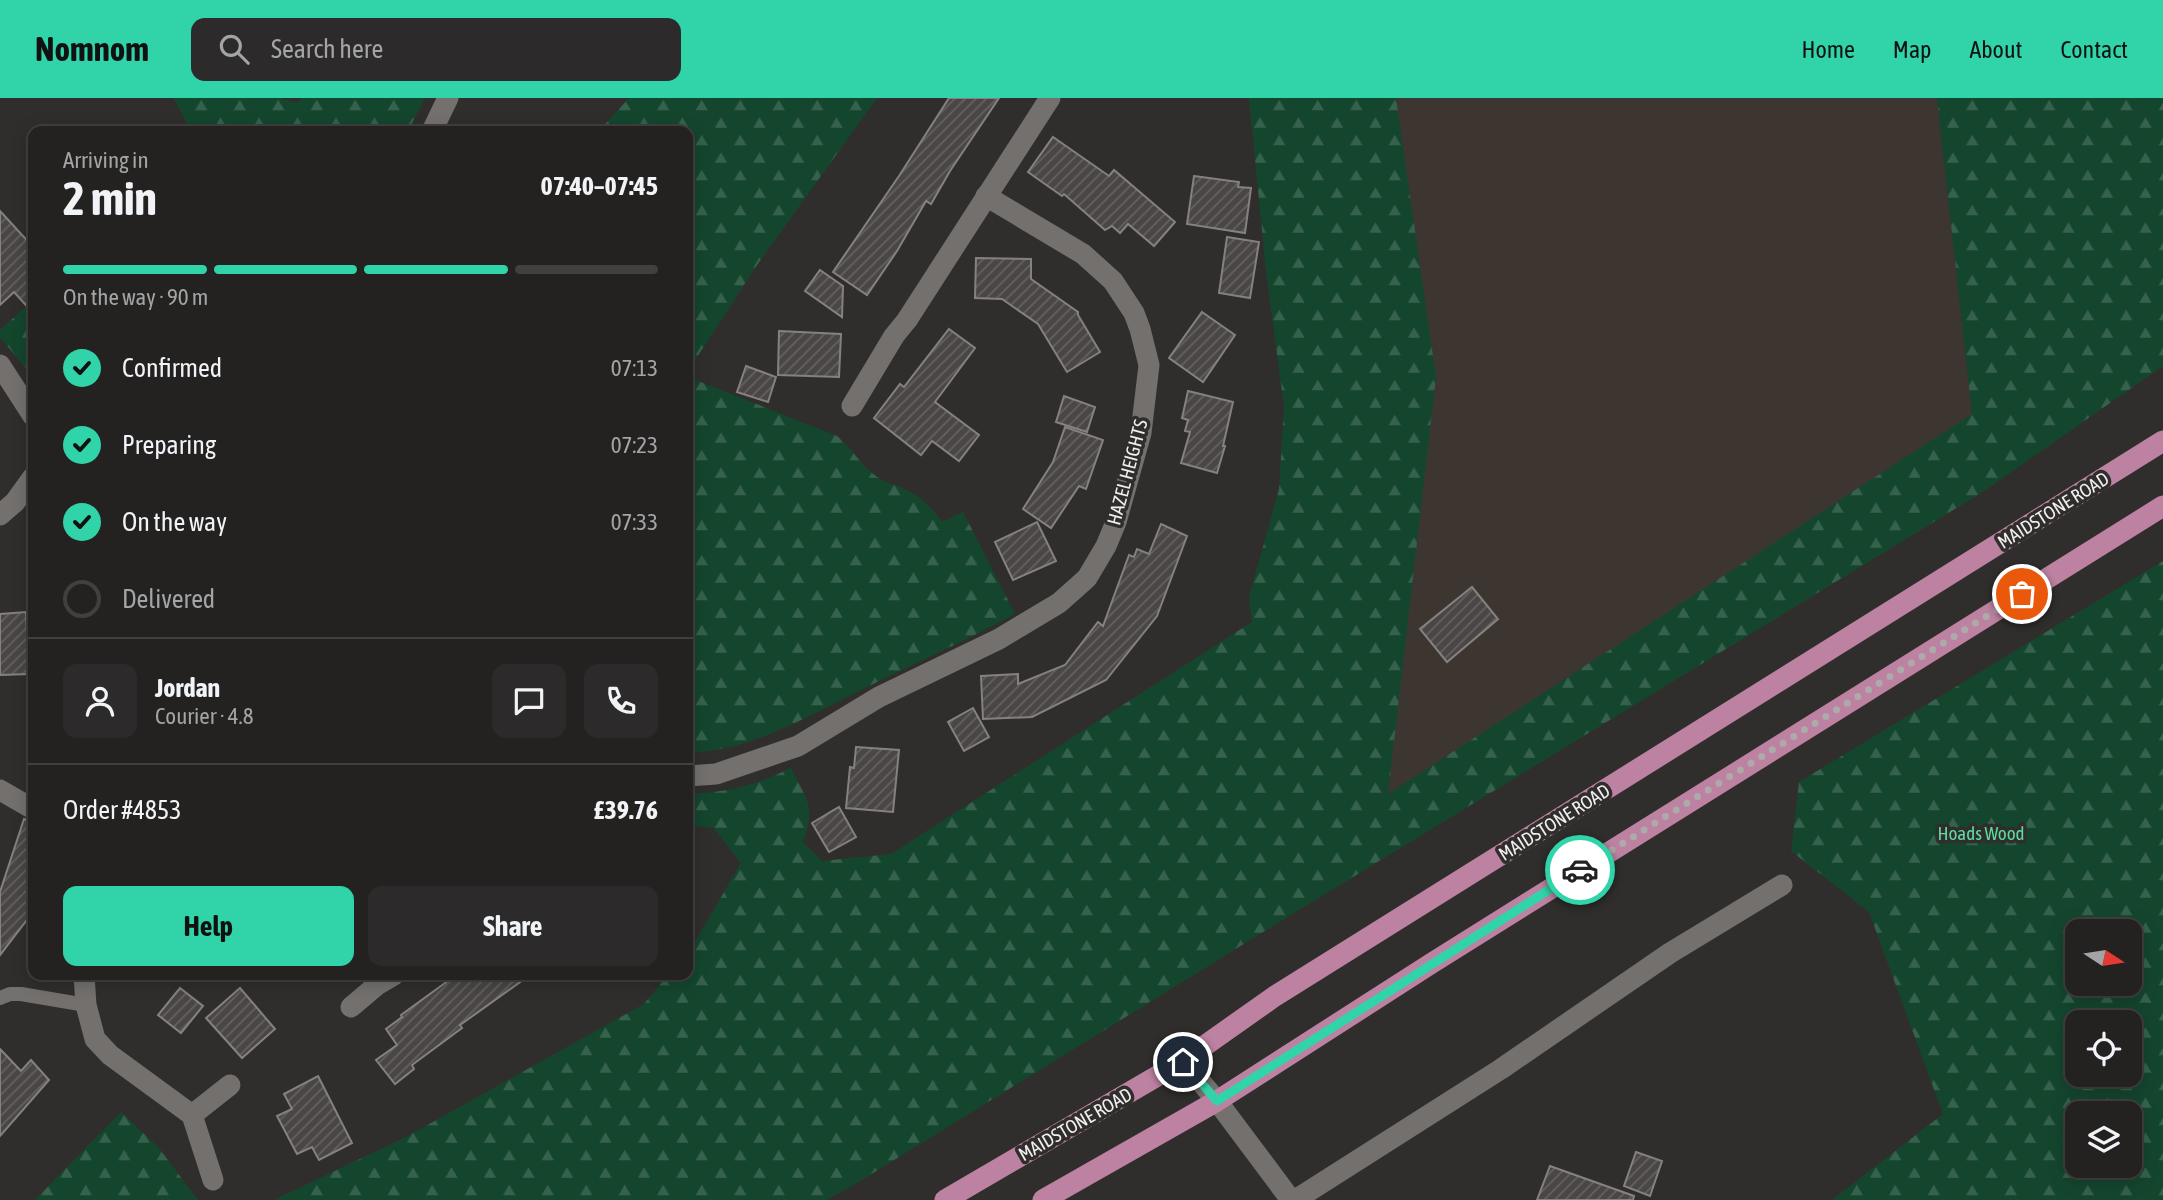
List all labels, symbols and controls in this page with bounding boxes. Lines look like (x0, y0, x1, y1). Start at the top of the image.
search box (191, 18, 681, 81)
text: Nomnom (35, 30, 149, 68)
icon: search (215, 30, 253, 68)
text: Search here (271, 34, 383, 64)
text: Home (1801, 36, 1855, 63)
text: Map (1893, 36, 1931, 63)
text: About (1969, 36, 2022, 63)
text: Contact (2060, 36, 2128, 63)
text: Arriving in (63, 147, 149, 173)
text: 07:40–07:45 (541, 171, 658, 201)
text: 2 min (63, 172, 157, 225)
text: On the way · 90 m (63, 284, 208, 310)
icon: check (63, 349, 101, 387)
text: Confirmed (122, 353, 222, 383)
text: 07:13 (611, 355, 658, 381)
street label: HAZEL HEIGHTS (1102, 417, 1152, 527)
icon: check (63, 426, 101, 464)
text: Preparing (122, 430, 216, 460)
text: 07:23 (611, 432, 658, 458)
street label: MAIDSTONE ROAD (1993, 467, 2113, 553)
icon: check (63, 503, 101, 541)
text: On the way (122, 507, 227, 537)
text: 07:33 (611, 509, 658, 535)
pin (1992, 564, 2052, 624)
icon: bag (2003, 575, 2041, 613)
text: Delivered (122, 584, 215, 614)
button: person (63, 664, 137, 738)
button: chat (492, 664, 566, 738)
button: phone (584, 664, 658, 738)
text: Jordan (155, 673, 220, 703)
text: Courier · 4.8 (155, 703, 254, 729)
street label: MAIDSTONE ROAD (1494, 779, 1614, 865)
text: Order #4853 (63, 795, 182, 825)
text: £39.76 (594, 795, 658, 825)
park label: Hoads Wood (1937, 822, 2025, 844)
courier (1545, 835, 1615, 905)
icon: car (1561, 851, 1599, 889)
button: Help (63, 886, 354, 966)
button: Share (368, 886, 658, 966)
north arrow (2065, 919, 2142, 996)
map controls (2065, 919, 2142, 1178)
button: locate (2065, 1010, 2142, 1087)
pin (1153, 1032, 1213, 1092)
icon: home (1164, 1043, 1202, 1081)
street label: MAIDSTONE ROAD (1015, 1083, 1135, 1165)
button: layers (2065, 1101, 2142, 1178)

